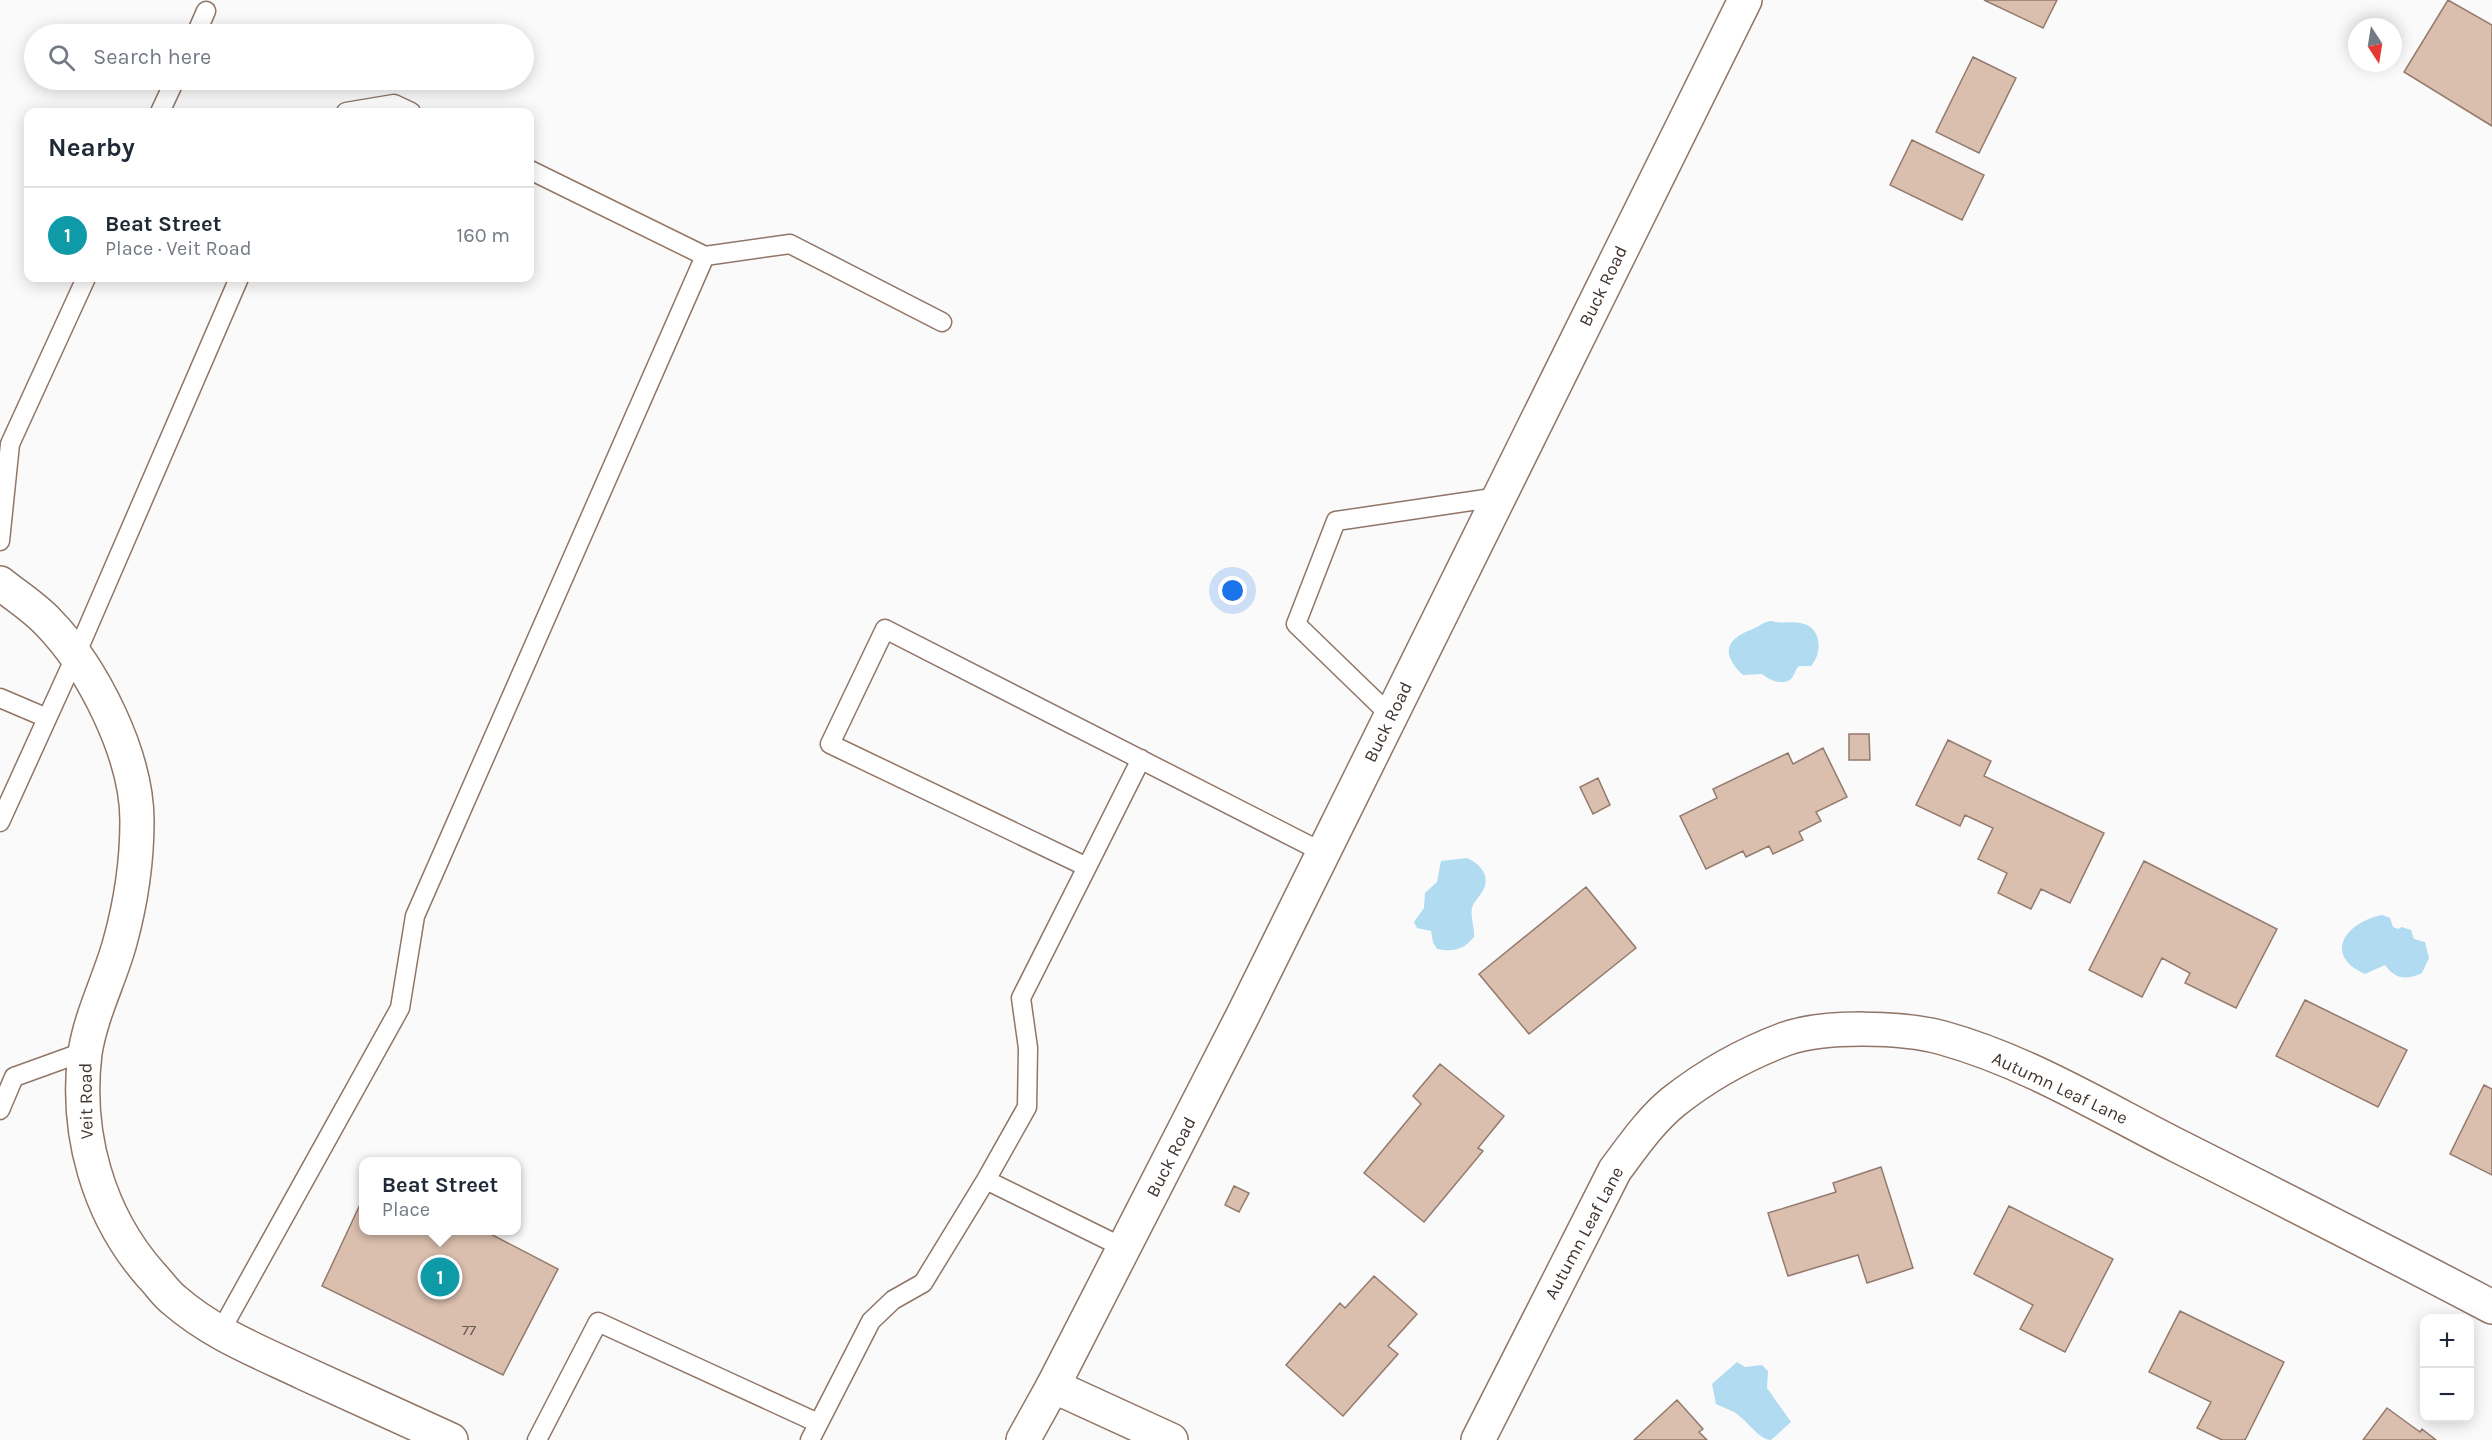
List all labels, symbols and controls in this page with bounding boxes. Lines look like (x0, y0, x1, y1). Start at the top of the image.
north arrow (2348, 18, 2402, 72)
search box (24, 24, 534, 90)
icon: search (45, 41, 78, 74)
text: Search here (93, 44, 211, 70)
text: Nearby (48, 132, 135, 163)
text: Beat Street (105, 211, 221, 237)
text: 1 (64, 224, 71, 247)
text: 160 m (457, 224, 510, 247)
text: Place · Veit Road (105, 237, 252, 260)
street label: Buck Road (1574, 242, 1632, 330)
your location (1218, 576, 1247, 605)
street label: Buck Road (1359, 678, 1417, 766)
street label: Autumn Leaf Lane (1989, 1047, 2131, 1129)
street label: Veit Road (74, 1062, 98, 1140)
street label: Buck Road (1141, 1113, 1201, 1201)
popup (359, 1157, 521, 1235)
street label: Autumn Leaf Lane (1540, 1163, 1628, 1303)
text: Beat Street (382, 1172, 498, 1198)
text: Place (382, 1198, 430, 1221)
pin: 1 (420, 1254, 460, 1300)
map controls (2420, 1314, 2474, 1422)
button: + (2420, 1314, 2474, 1368)
house number: 77 (462, 1321, 476, 1339)
button: − (2420, 1368, 2474, 1422)

